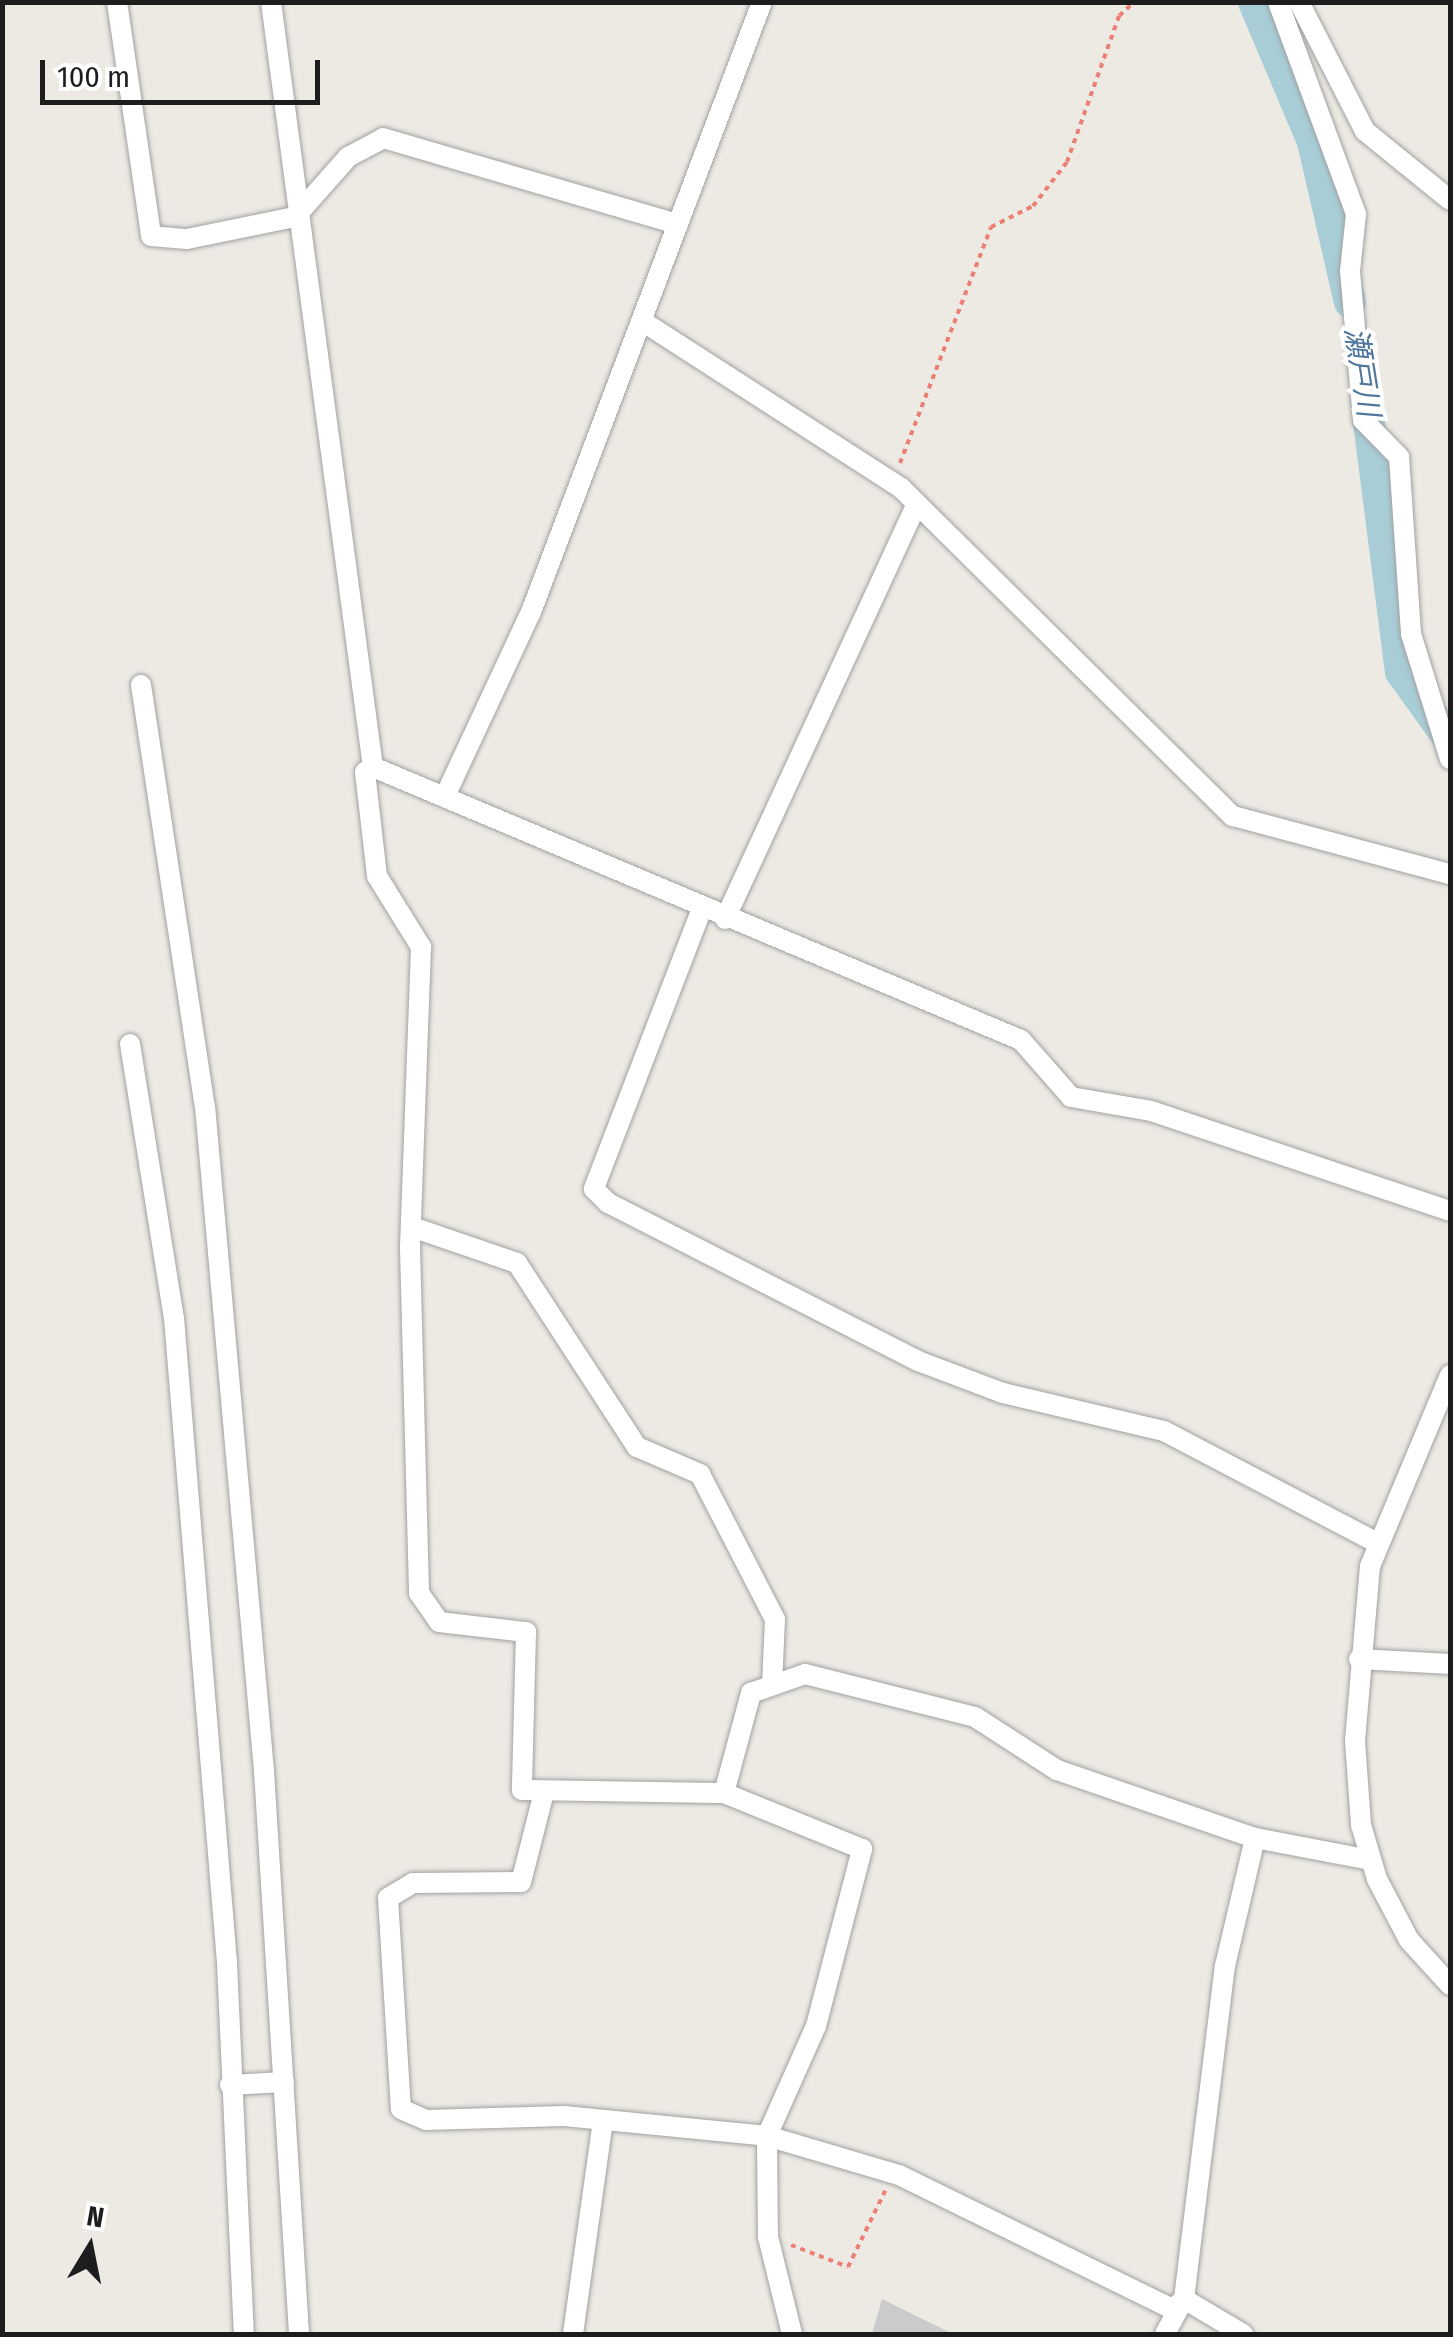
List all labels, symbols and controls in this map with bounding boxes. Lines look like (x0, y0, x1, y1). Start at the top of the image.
scale bar (45, 40, 325, 102)
text: 100 m (57, 59, 130, 95)
water label: 瀬戸川 (1337, 325, 1387, 419)
north arrow (40, 2197, 140, 2297)
text: N (84, 2199, 106, 2235)

